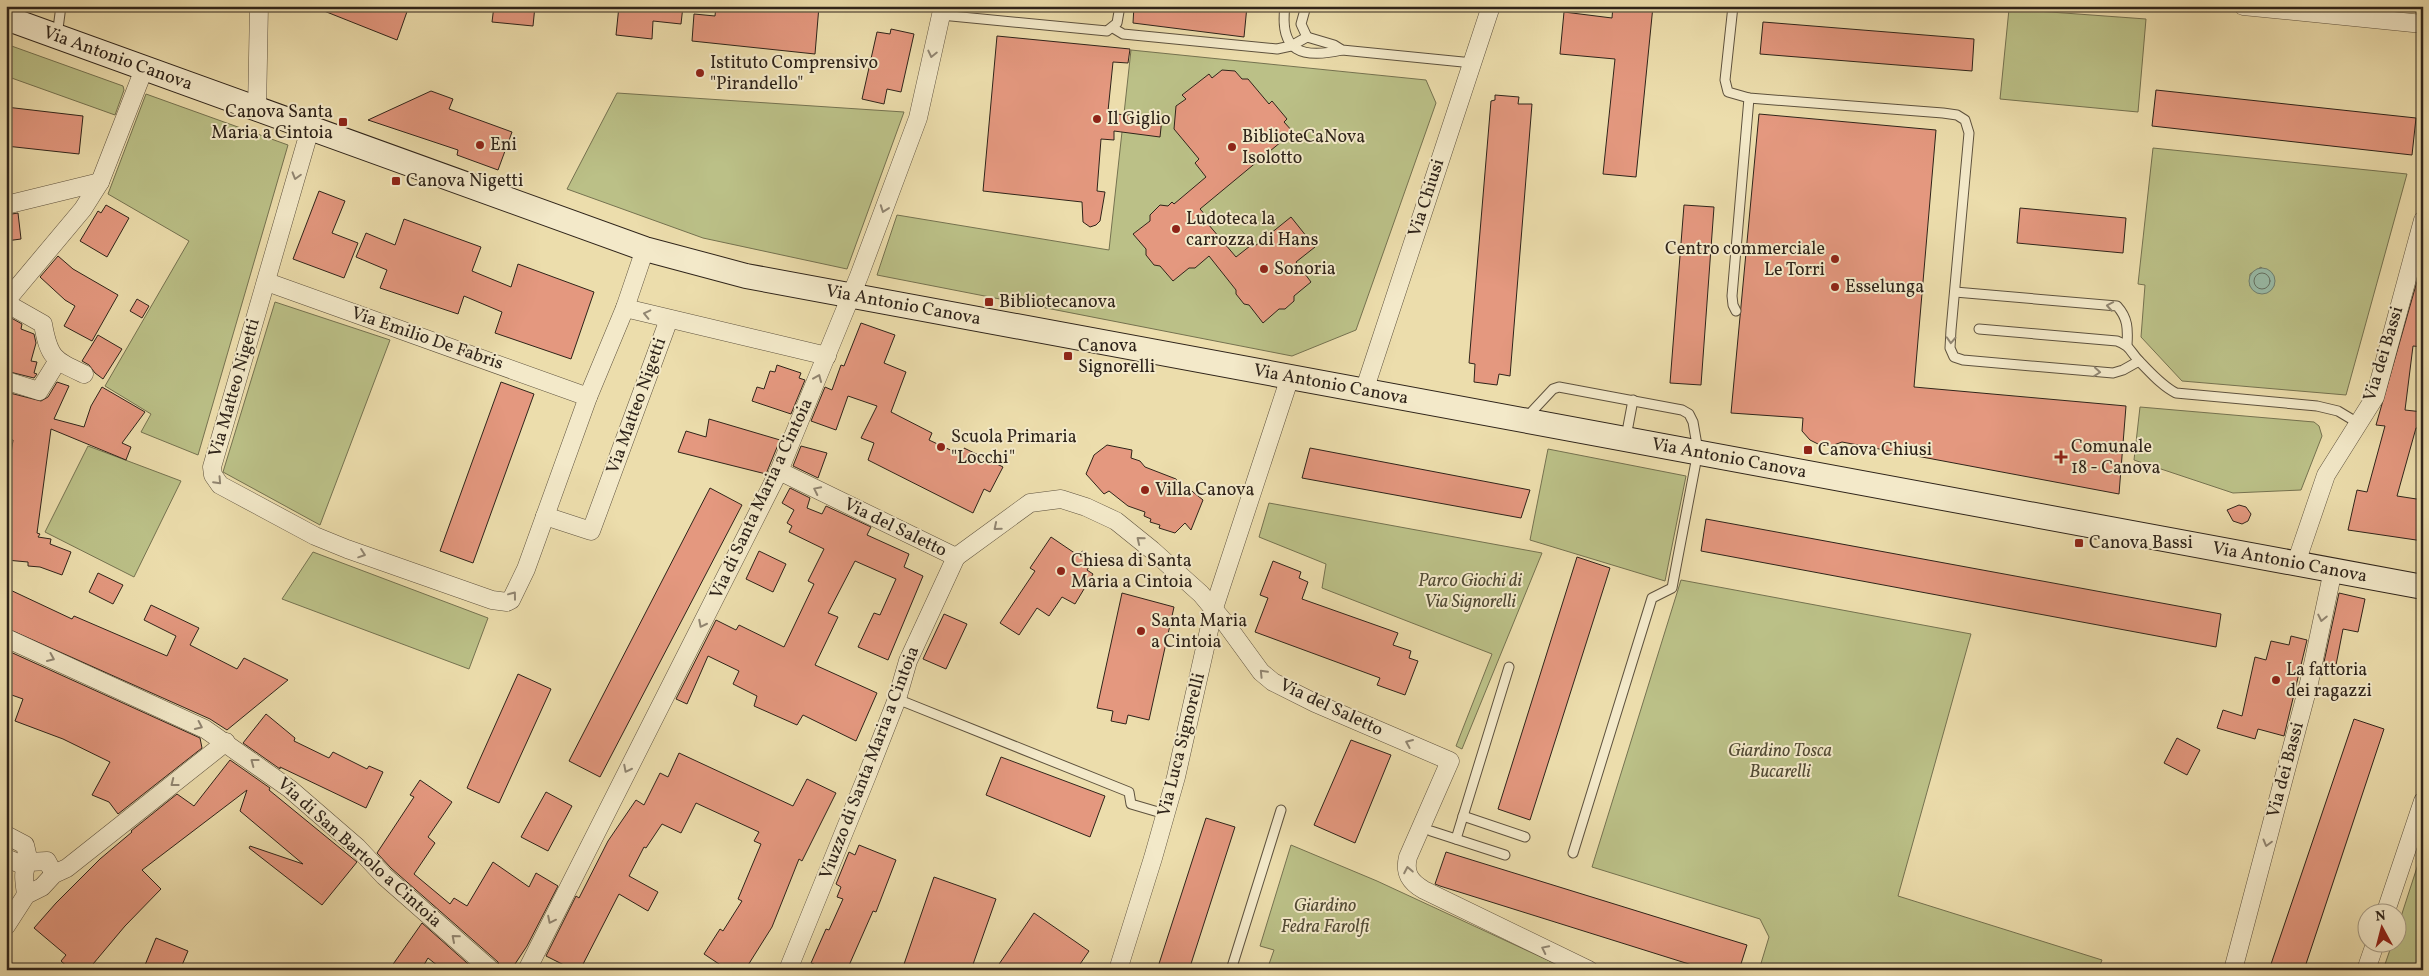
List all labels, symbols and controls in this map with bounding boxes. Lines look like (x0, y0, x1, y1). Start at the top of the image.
street label: Via Antonio Canova (40, 20, 196, 97)
one-way arrow (927, 49, 938, 58)
place label: Istituto Comprensivo "Pirandello" (710, 51, 878, 97)
marker: Istituto Comprensivo "Pirandello" (694, 67, 706, 79)
place label: Canova Santa Maria a Cintoia (211, 100, 333, 146)
place label: Il Giglio (1107, 107, 1171, 132)
marker: Il Giglio (1091, 113, 1103, 125)
marker: Canova Santa Maria a Cintoia (337, 116, 349, 128)
place label: BiblioteCaNova Isolotto (1242, 125, 1365, 171)
place label: Eni (490, 133, 517, 158)
marker: Eni (474, 139, 486, 151)
marker: BiblioteCaNova Isolotto (1226, 141, 1238, 153)
street label: Via Chiusi (1403, 156, 1451, 240)
place label: Canova Nigetti (406, 169, 523, 194)
one-way arrow (292, 171, 302, 179)
marker: Canova Nigetti (390, 175, 402, 187)
one-way arrow (880, 204, 890, 212)
place label: Ludoteca la carrozza di Hans (1186, 207, 1318, 253)
marker: Ludoteca la carrozza di Hans (1170, 223, 1182, 235)
place label: Centro commerciale Le Torri (1665, 237, 1825, 283)
marker: Centro commerciale Le Torri (1829, 253, 1841, 265)
place label: Sonoria (1274, 257, 1336, 282)
marker: Sonoria (1258, 263, 1270, 275)
place label: Esselunga (1845, 275, 1924, 300)
street label: Via Antonio Canova (824, 279, 983, 332)
marker: Esselunga (1829, 281, 1841, 293)
place label: Bibliotecanova (999, 290, 1116, 315)
marker: Bibliotecanova (983, 296, 995, 308)
street label: Via Emilio De Fabris (348, 301, 506, 377)
one-way arrow (2105, 302, 2114, 312)
street label: Via dei Bassi (2358, 303, 2410, 405)
one-way arrow (642, 309, 651, 320)
street label: Via Matteo Nigetti (203, 316, 267, 460)
street label: Via Matteo Nigetti (601, 334, 673, 478)
place label: Canova Signorelli (1078, 334, 1155, 380)
one-way arrow (1945, 337, 1956, 345)
marker: Canova Signorelli (1062, 350, 1074, 362)
street label: Via Antonio Canova (1251, 358, 1411, 411)
one-way arrow (2094, 366, 2102, 377)
one-way arrow (812, 374, 822, 383)
street label: Via di Santa Maria a Cintoia (704, 394, 820, 604)
place label: Scuola Primaria "Locchi" (951, 425, 1077, 471)
street label: Via Antonio Canova (1650, 432, 1809, 485)
place label: Comunale 18 - Canova (2071, 435, 2161, 481)
place label: Canova Chiusi (1818, 438, 1932, 463)
marker: Scuola Primaria "Locchi" (935, 441, 947, 453)
marker: Canova Chiusi (1802, 444, 1814, 456)
marker: Comunale 18 - Canova (2055, 451, 2067, 463)
one-way arrow (213, 475, 222, 484)
place label: Villa Canova (1155, 478, 1255, 503)
marker: Villa Canova (1139, 484, 1151, 496)
one-way arrow (813, 486, 822, 496)
street label: Via del Saletto (839, 492, 951, 564)
one-way arrow (994, 522, 1003, 531)
place label: Canova Bassi (2089, 531, 2193, 556)
street label: Via Antonio Canova (2210, 536, 2369, 589)
one-way arrow (1136, 537, 1146, 546)
marker: Canova Bassi (2073, 537, 2085, 549)
one-way arrow (358, 549, 366, 559)
place label: Chiesa di Santa Maria a Cintoia (1071, 549, 1193, 595)
marker: Chiesa di Santa Maria a Cintoia (1055, 565, 1067, 577)
park label: Parco Giochi di Via Signorelli (1418, 569, 1523, 615)
one-way arrow (507, 591, 516, 600)
place label: Santa Maria a Cintoia (1151, 609, 1247, 655)
one-way arrow (2317, 613, 2328, 622)
one-way arrow (698, 619, 708, 628)
marker: Santa Maria a Cintoia (1135, 625, 1147, 637)
street label: Viuzzo di Santa Maria a Cintoia (814, 643, 926, 883)
one-way arrow (46, 652, 55, 663)
place label: La fattoria dei ragazzi (2286, 658, 2372, 704)
street label: Via Luca Signorelli (1152, 670, 1212, 820)
one-way arrow (1260, 670, 1269, 679)
street label: Via del Saletto (1275, 673, 1387, 743)
marker: La fattoria dei ragazzi (2270, 674, 2282, 686)
one-way arrow (194, 719, 203, 730)
street label: Via dei Bassi (2261, 719, 2311, 821)
one-way arrow (1405, 739, 1414, 750)
park label: Giardino Tosca Bucarelli (1728, 739, 1832, 785)
one-way arrow (250, 759, 260, 768)
one-way arrow (623, 763, 633, 772)
street label: Via di San Bartolo a Cintoia (271, 772, 447, 934)
one-way arrow (171, 778, 180, 786)
one-way arrow (2262, 839, 2272, 847)
one-way arrow (1404, 866, 1414, 874)
park label: Giardino Fedra Farolfi (1281, 894, 1370, 940)
north arrow (2356, 904, 2406, 954)
text: N (2374, 907, 2387, 927)
one-way arrow (547, 915, 557, 924)
one-way arrow (451, 934, 460, 943)
one-way arrow (1541, 944, 1550, 955)

